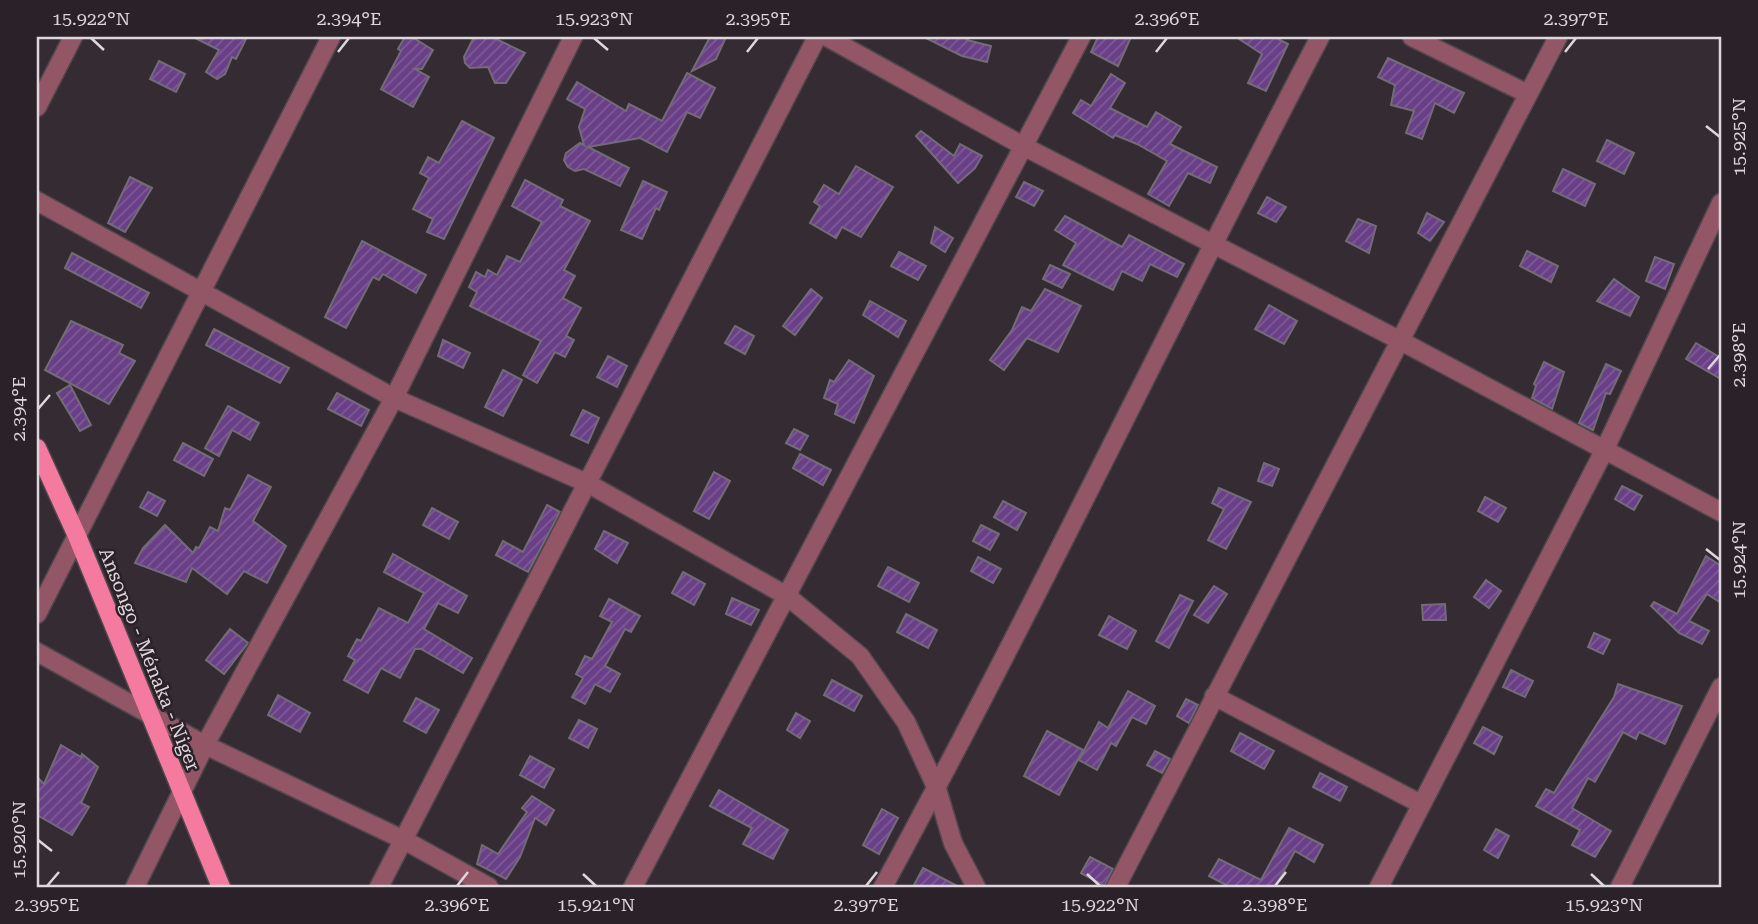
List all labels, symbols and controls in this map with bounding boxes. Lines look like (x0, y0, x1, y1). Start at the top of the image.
text: 15.922°N (52, 8, 130, 29)
text: 2.394°E (316, 8, 382, 29)
text: 15.923°N (555, 8, 633, 29)
text: 2.395°E (725, 8, 791, 29)
text: 2.396°E (1134, 8, 1200, 29)
text: 2.397°E (1543, 8, 1609, 29)
text: 15.925°N (1728, 98, 1749, 176)
text: 2.398°E (1728, 322, 1749, 388)
text: 2.394°E (8, 376, 29, 442)
text: 15.924°N (1728, 521, 1749, 599)
street label: Ansongo - Ménaka - Niger (94, 544, 205, 774)
text: 15.920°N (8, 801, 29, 879)
text: 2.395°E (14, 894, 80, 915)
text: 2.396°E (424, 894, 490, 915)
text: 15.921°N (557, 894, 635, 915)
text: 2.397°E (833, 894, 899, 915)
text: 15.922°N (1061, 894, 1139, 915)
text: 2.398°E (1242, 894, 1308, 915)
text: 15.923°N (1565, 894, 1643, 915)

